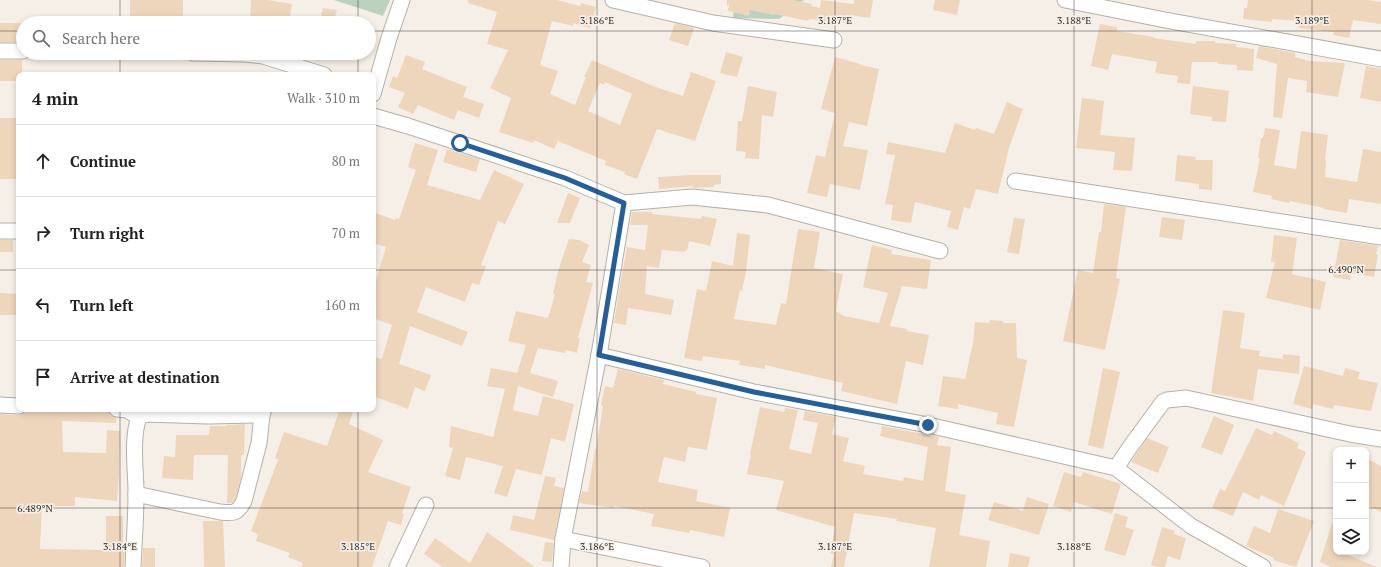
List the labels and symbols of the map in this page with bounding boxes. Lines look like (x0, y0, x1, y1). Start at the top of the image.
text: 3.186°E (580, 14, 614, 27)
text: 3.187°E (818, 14, 852, 27)
text: 3.188°E (1057, 14, 1091, 27)
text: 3.189°E (1295, 14, 1329, 27)
route start (451, 134, 469, 152)
text: 6.490°N (1328, 263, 1365, 276)
route end (919, 416, 937, 434)
text: 6.489°N (17, 502, 54, 515)
text: 3.184°E (103, 540, 137, 553)
text: 3.185°E (341, 540, 375, 553)
text: 3.186°E (580, 540, 614, 553)
text: 3.187°E (818, 540, 852, 553)
text: 3.188°E (1057, 540, 1091, 553)

